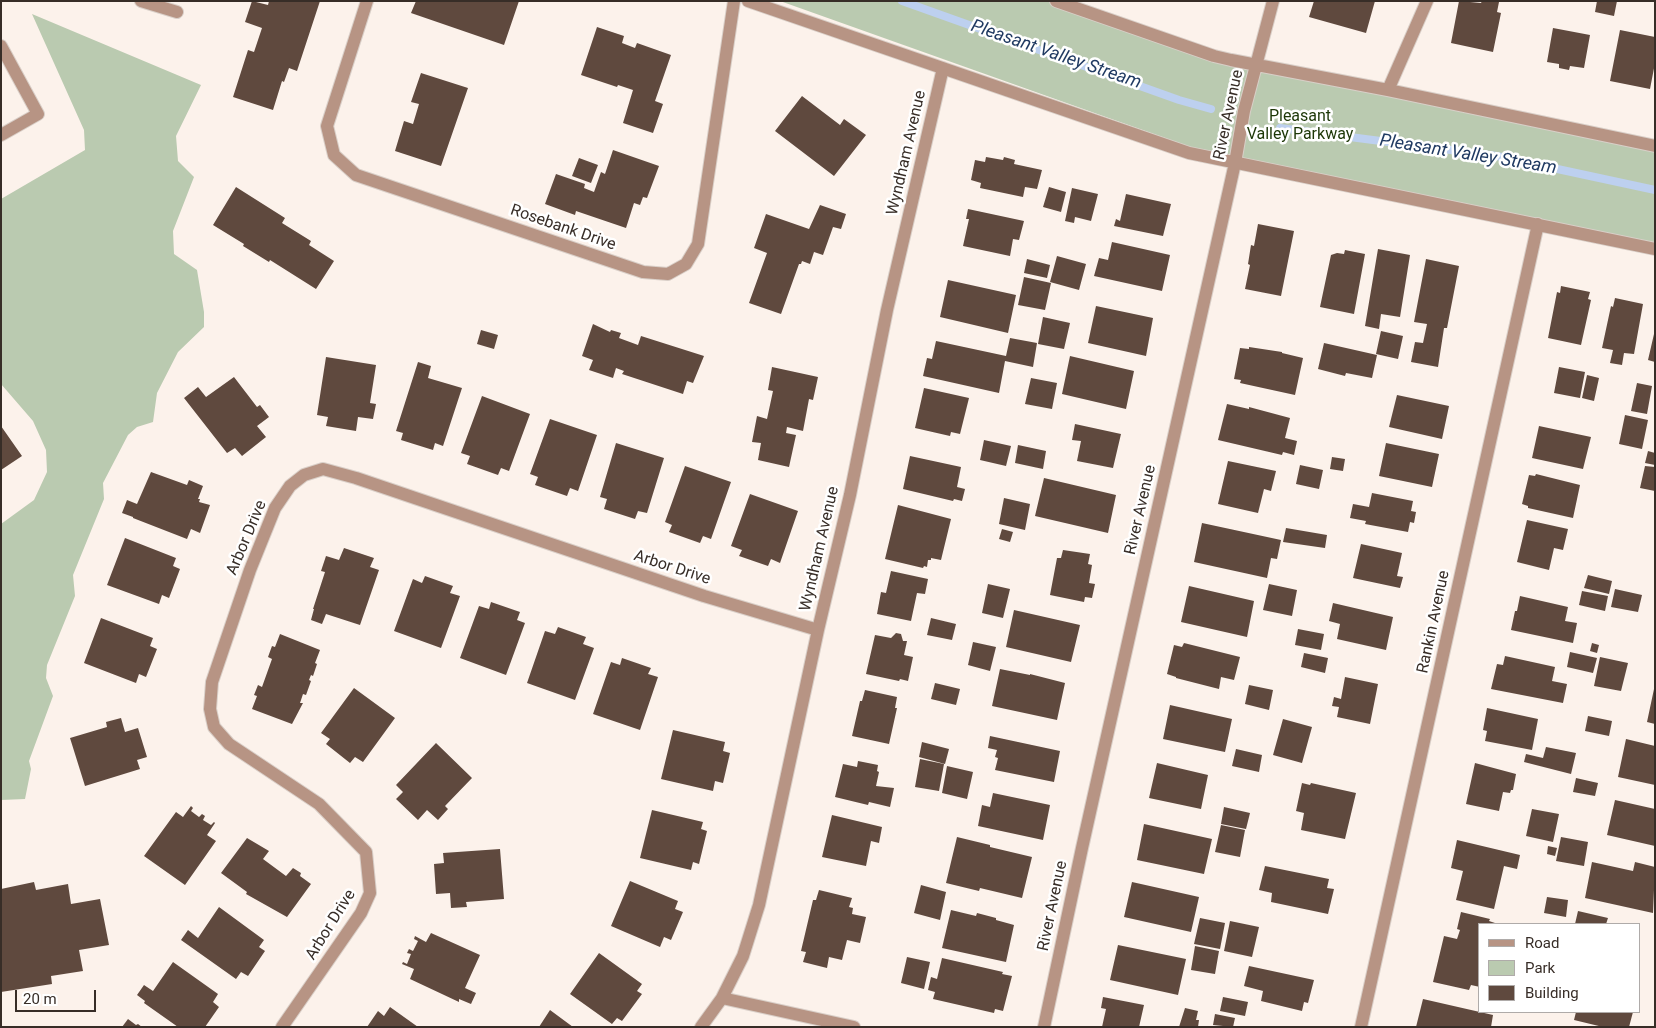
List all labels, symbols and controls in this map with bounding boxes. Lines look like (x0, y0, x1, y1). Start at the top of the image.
water label: Pleasant Valley Stream (968, 16, 1144, 94)
street label: River Avenue (1210, 68, 1248, 162)
street label: Wyndham Avenue (883, 89, 931, 217)
park label: Pleasant Valley Parkway (1247, 107, 1353, 145)
water label: Pleasant Valley Stream (1378, 130, 1558, 180)
street label: Rosebank Drive (508, 201, 618, 255)
street label: River Avenue (1121, 463, 1161, 557)
street label: Wyndham Avenue (796, 485, 844, 613)
street label: Arbor Drive (223, 498, 271, 578)
street label: Arbor Drive (631, 547, 713, 589)
street label: Rankin Avenue (1414, 569, 1454, 675)
street label: River Avenue (1034, 859, 1072, 953)
street label: Arbor Drive (302, 886, 360, 964)
legend (1478, 923, 1641, 1013)
text: Road (1525, 934, 1559, 952)
text: Park (1525, 959, 1555, 977)
scale bar (18, 980, 99, 1012)
text: Building (1525, 984, 1579, 1002)
text: 20 m (23, 990, 57, 1008)

